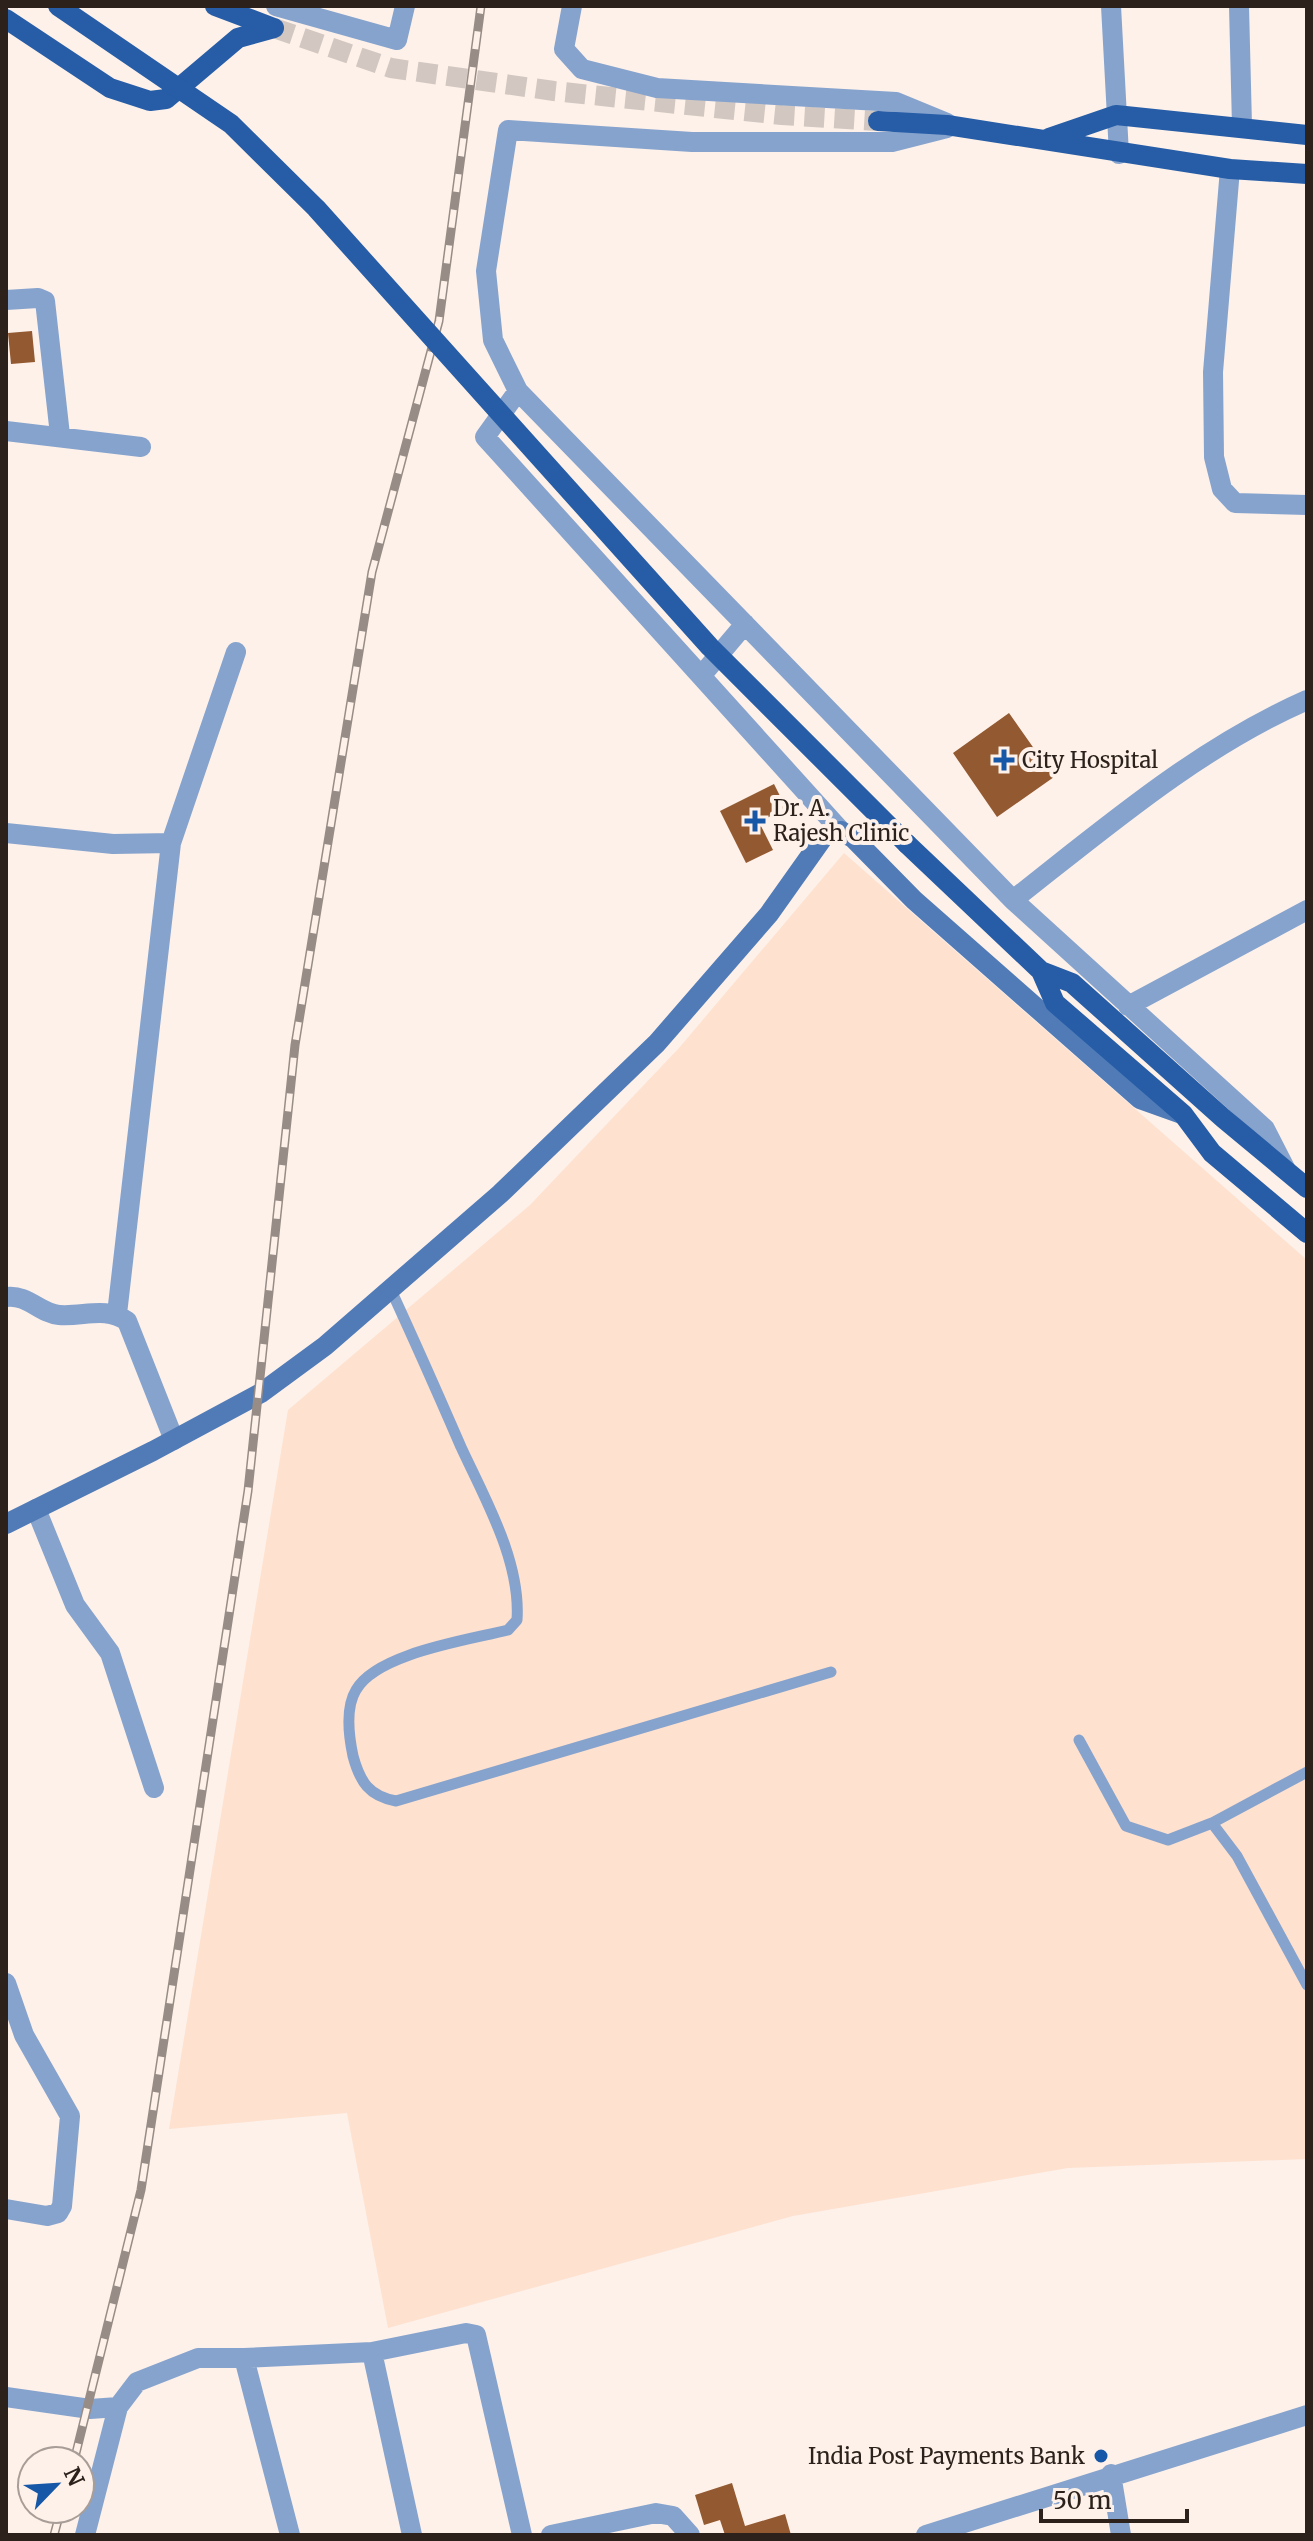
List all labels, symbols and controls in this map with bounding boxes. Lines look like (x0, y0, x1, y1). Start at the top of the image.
place label: City Hospital (1022, 746, 1158, 774)
marker: City Hospital (993, 749, 1015, 771)
place label: Dr. A. Rajesh Clinic (773, 794, 909, 847)
marker: Dr. A. Rajesh Clinic (744, 810, 766, 832)
place label: India Post Payments Bank (808, 2442, 1085, 2470)
north arrow (16, 2445, 96, 2525)
marker: India Post Payments Bank (1092, 2447, 1110, 2465)
text: N (58, 2463, 91, 2491)
scale bar (1041, 2473, 1187, 2523)
text: 50 m (1053, 2485, 1112, 2516)

